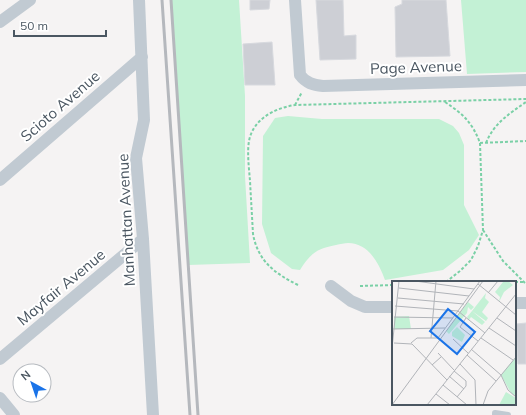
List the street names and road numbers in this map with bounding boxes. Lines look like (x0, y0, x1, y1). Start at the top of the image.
street label: Page Avenue (370, 56, 462, 78)
street label: Scioto Avenue (17, 66, 103, 146)
street label: Manhattan Avenue (113, 153, 139, 287)
street label: Mayfair Avenue (13, 245, 109, 329)

